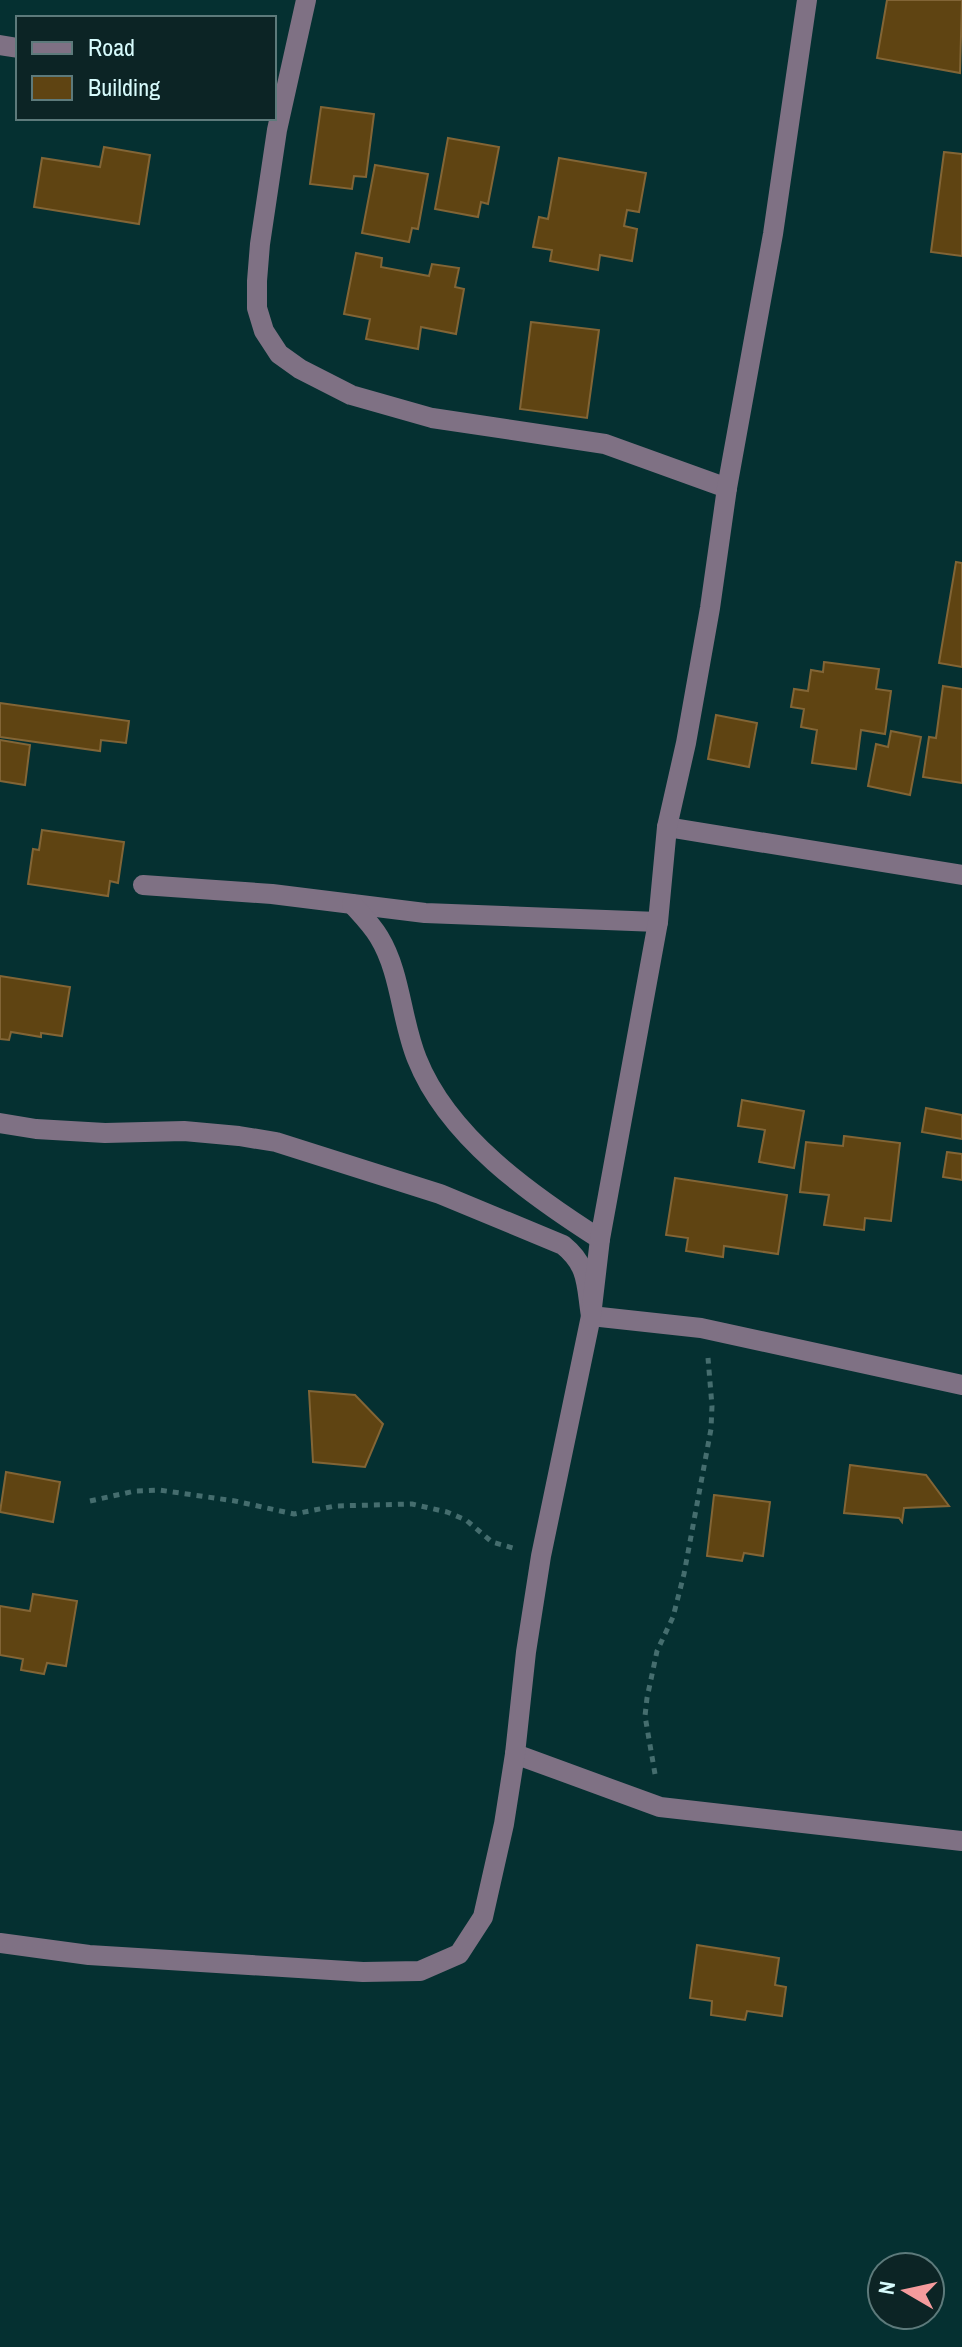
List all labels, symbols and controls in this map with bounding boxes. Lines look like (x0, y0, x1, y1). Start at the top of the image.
legend (16, 16, 276, 120)
text: Road (88, 31, 135, 63)
text: Building (88, 71, 160, 103)
north arrow (866, 2251, 946, 2331)
text: N (870, 2279, 902, 2297)

